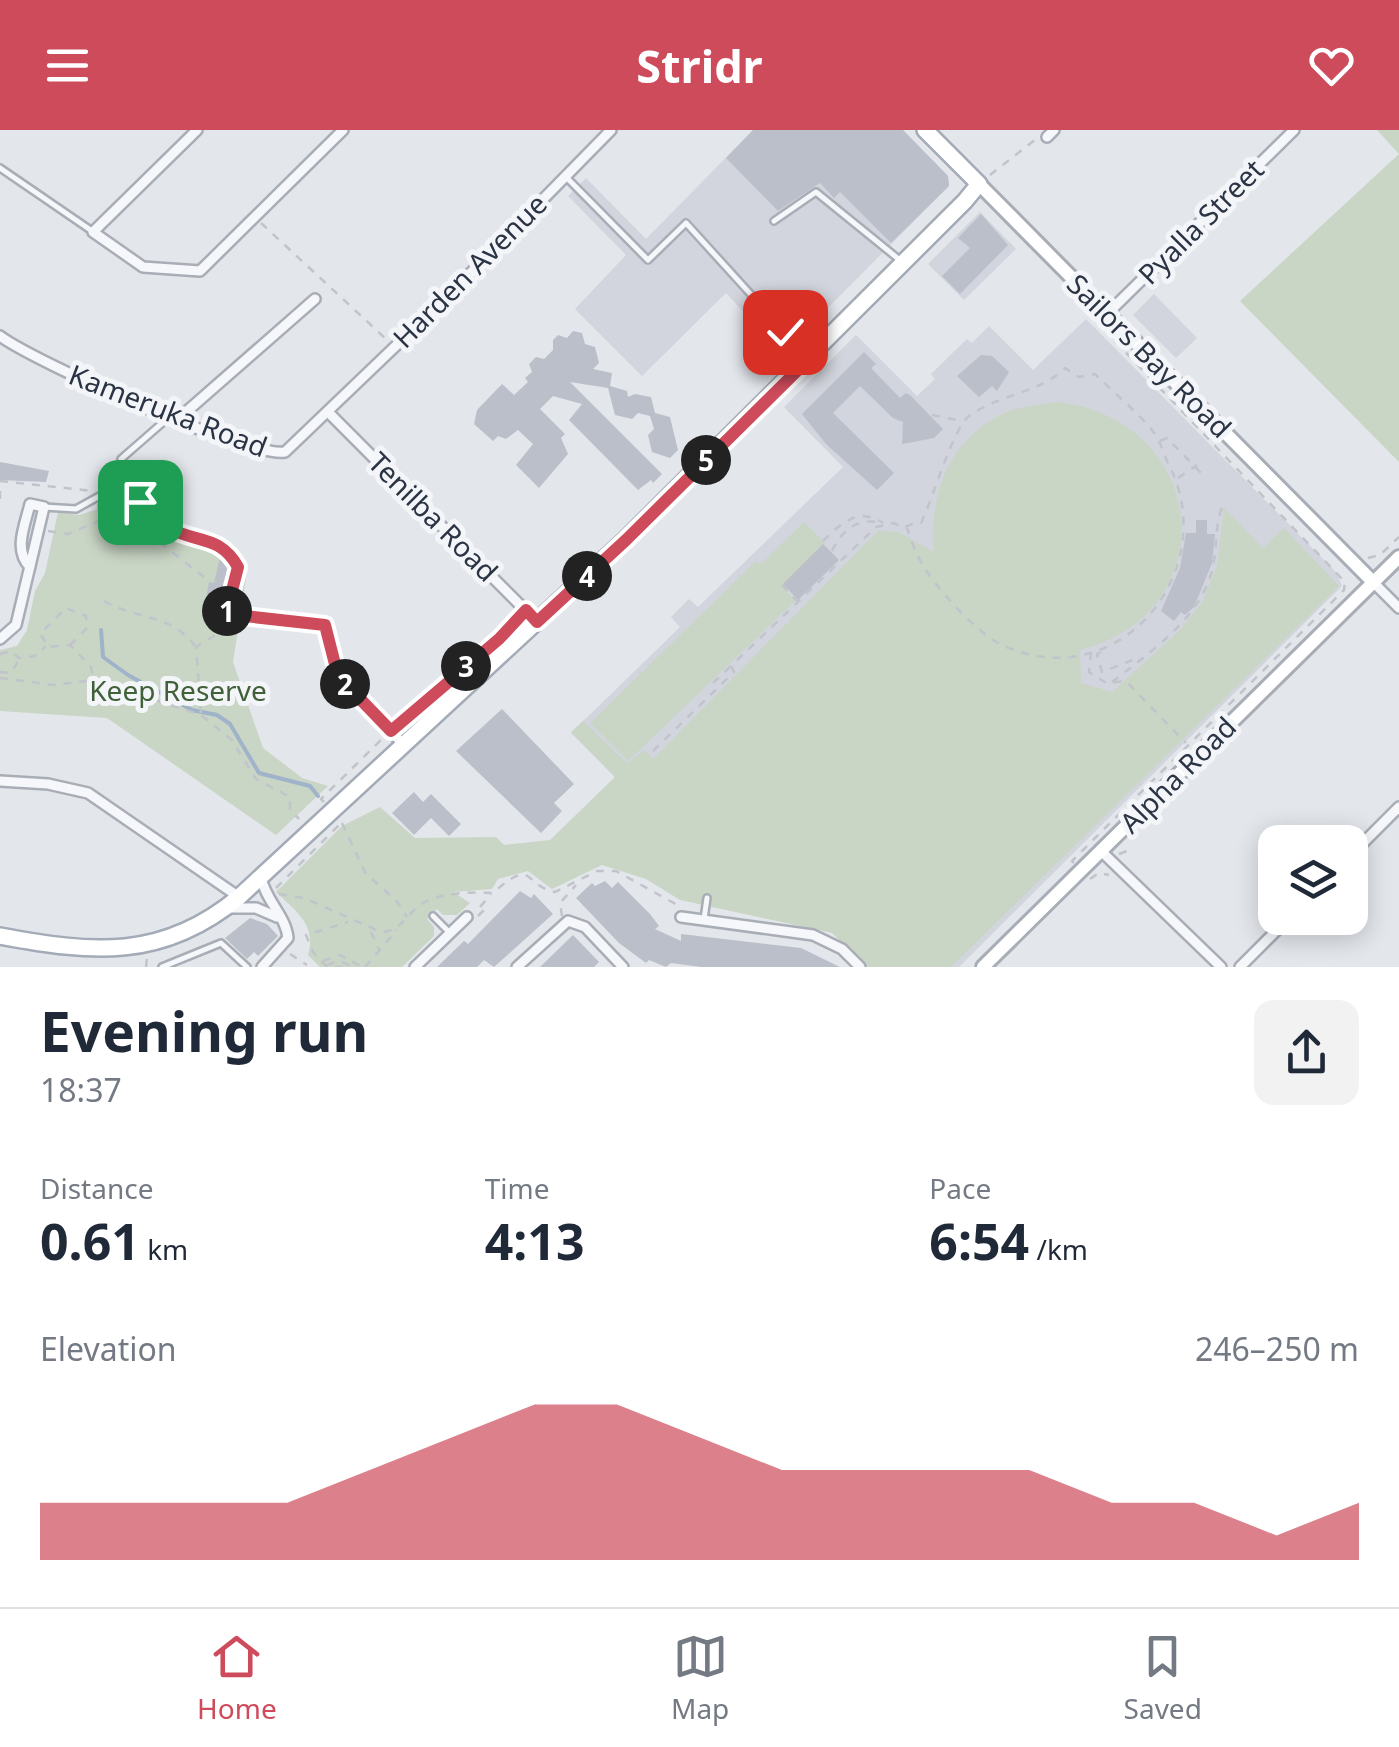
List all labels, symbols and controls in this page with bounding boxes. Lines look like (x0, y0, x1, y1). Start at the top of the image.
text: Stridr (636, 35, 763, 96)
icon: menu (40, 38, 95, 93)
icon: heart (1304, 38, 1359, 93)
street label: Pyalla Street (1129, 150, 1271, 292)
street label: Harden Avenue (384, 185, 555, 356)
street label: Sailors Bay Road (1059, 265, 1240, 446)
pin (743, 290, 828, 375)
icon: check (758, 305, 813, 360)
street label: Kameruka Road (64, 355, 273, 465)
pin: 5 (681, 435, 731, 485)
text: 5 (698, 441, 714, 479)
street label: Tenilba Road (361, 443, 507, 589)
pin (98, 460, 183, 545)
icon: arrive (113, 475, 168, 530)
pin: 4 (562, 551, 612, 601)
text: 4 (579, 557, 595, 595)
pin: 1 (202, 586, 252, 636)
text: 1 (219, 592, 235, 630)
pin: 3 (441, 641, 491, 691)
text: 3 (458, 647, 474, 685)
pin: 2 (320, 659, 370, 709)
text: 2 (337, 665, 353, 703)
park label: Keep Reserve (89, 671, 267, 709)
street label: Alpha Road (1111, 708, 1244, 841)
map controls (1258, 825, 1368, 935)
button: layers (1258, 825, 1368, 935)
text: Evening run (40, 993, 368, 1068)
button: share (1254, 1000, 1359, 1105)
text: 18:37 (40, 1068, 122, 1111)
text: Distance (40, 1169, 153, 1207)
text: Time (485, 1169, 549, 1207)
text: Pace (929, 1169, 991, 1207)
text: 0.61 (40, 1207, 140, 1275)
text: 4:13 (485, 1207, 585, 1275)
text: 6:54 (929, 1207, 1029, 1275)
text: km (140, 1230, 188, 1268)
text: /km (1029, 1230, 1088, 1268)
text: Elevation (40, 1327, 177, 1370)
text: 246–250 m (1195, 1327, 1359, 1370)
tab: Home (197, 1629, 277, 1727)
tab: Map (671, 1629, 729, 1727)
tab: Saved (1124, 1629, 1202, 1727)

